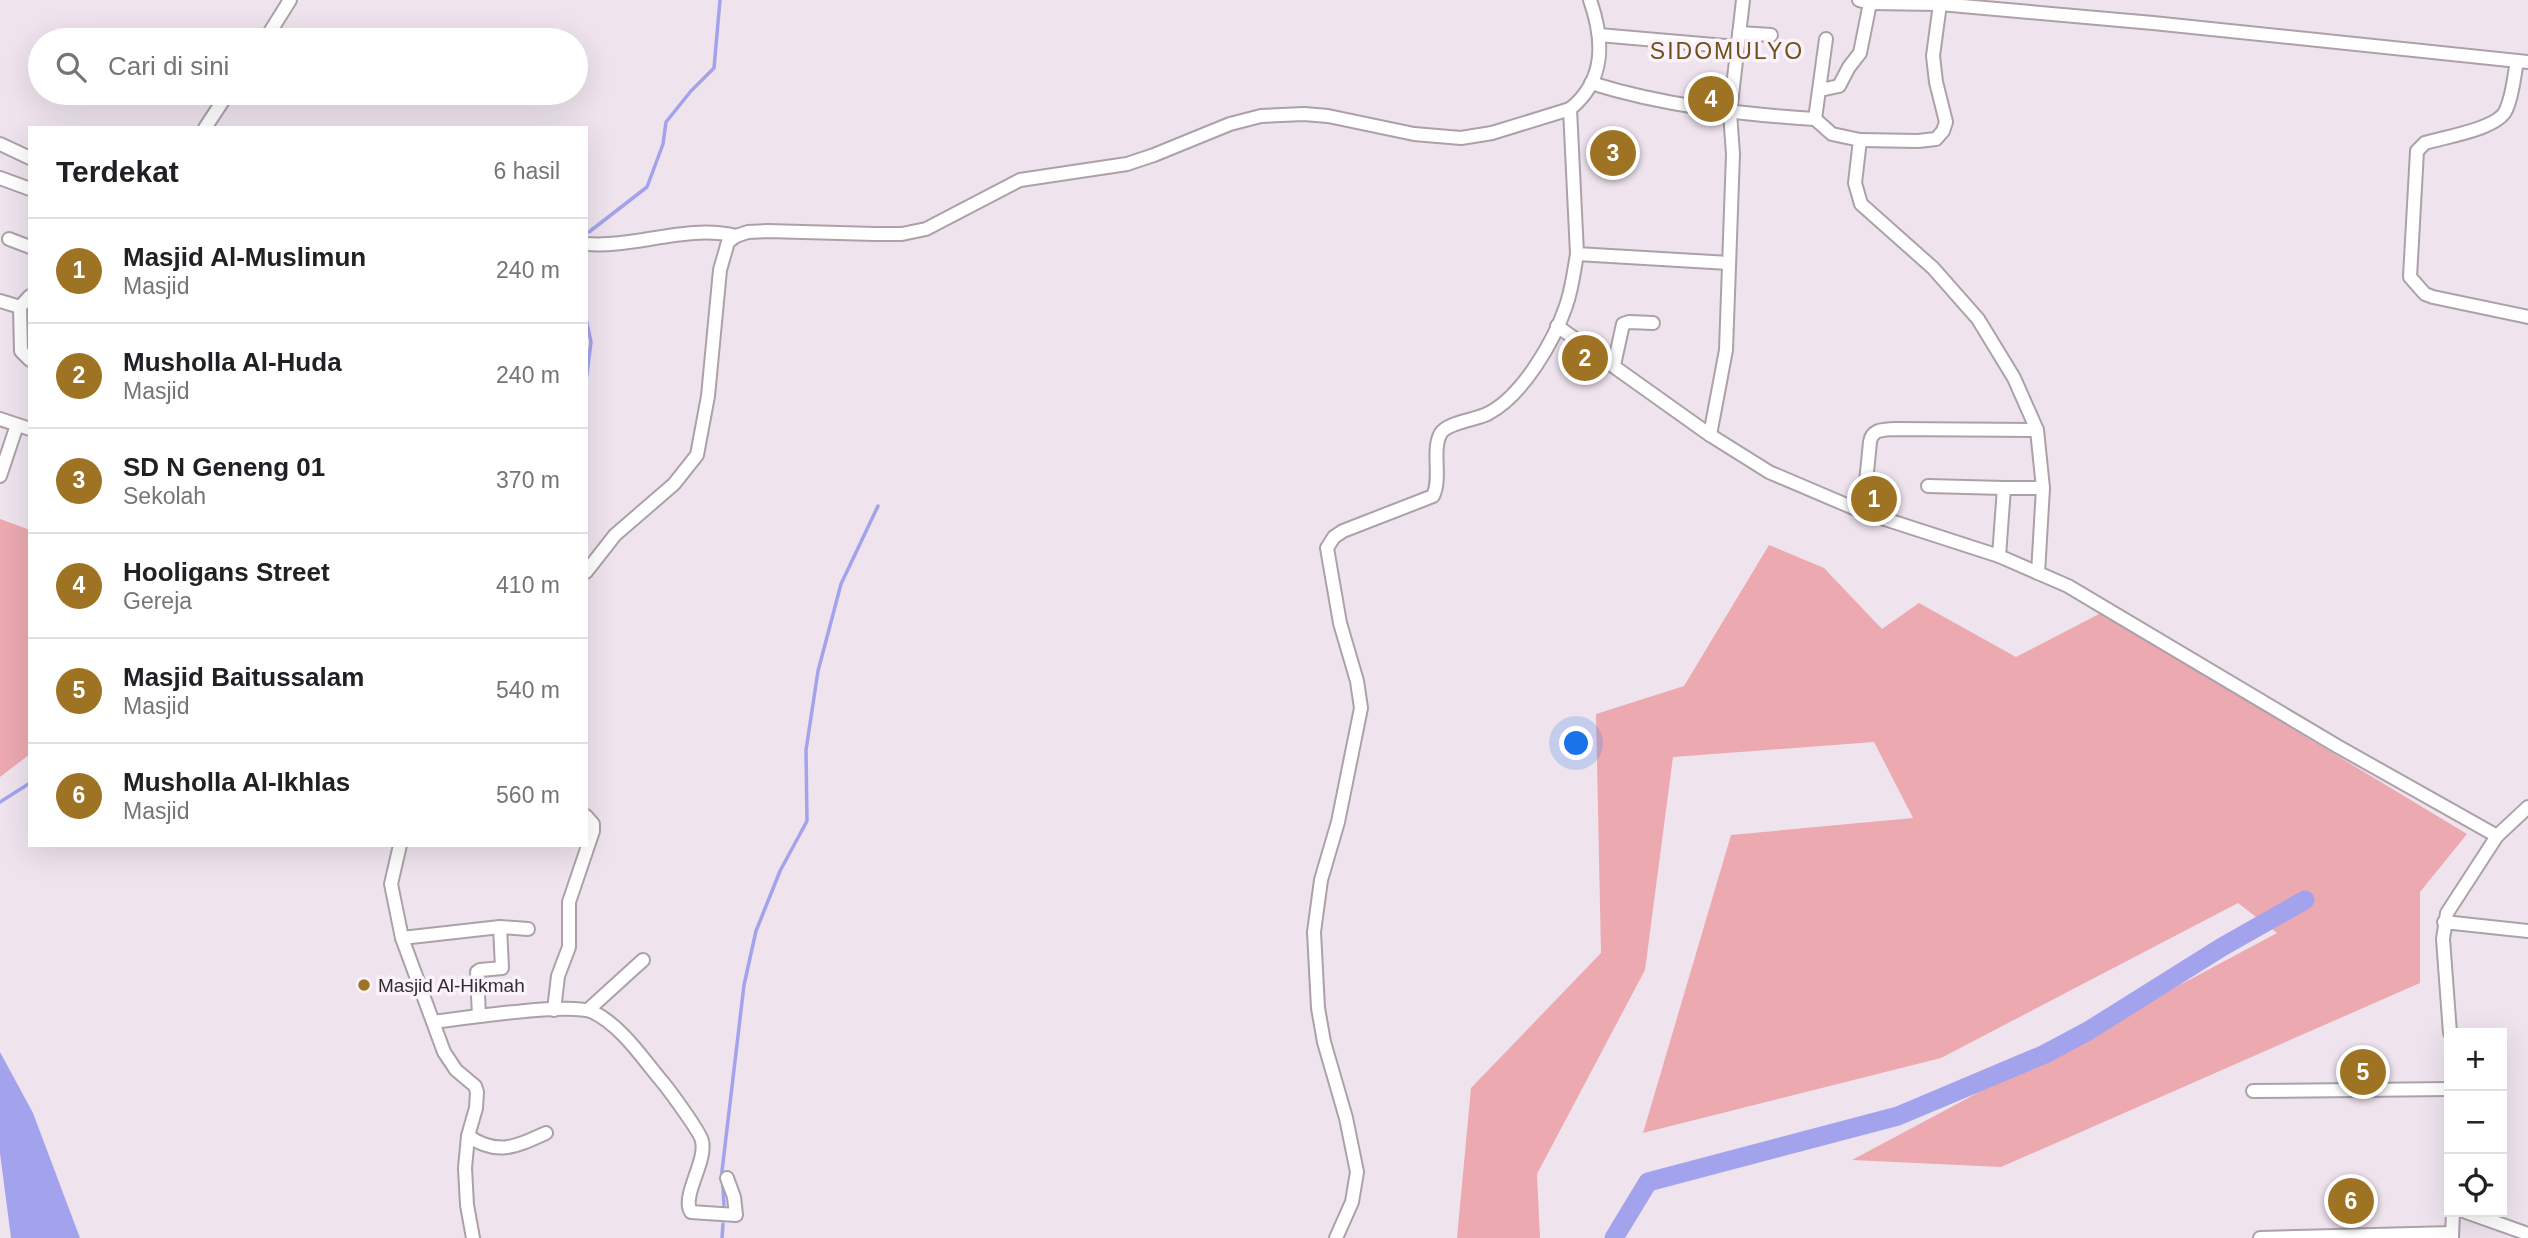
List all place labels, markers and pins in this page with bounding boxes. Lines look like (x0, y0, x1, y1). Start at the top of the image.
pin: 4 (1688, 73, 1734, 125)
pin: 3 (1590, 127, 1636, 179)
pin: 2 (1562, 332, 1608, 384)
pin: 1 (1851, 473, 1897, 525)
place label: Masjid Al-Hikmah (378, 975, 525, 996)
marker: Masjid Al-Hikmah (356, 977, 372, 993)
pin: 5 (2340, 1046, 2386, 1098)
pin: 6 (2328, 1175, 2374, 1227)

